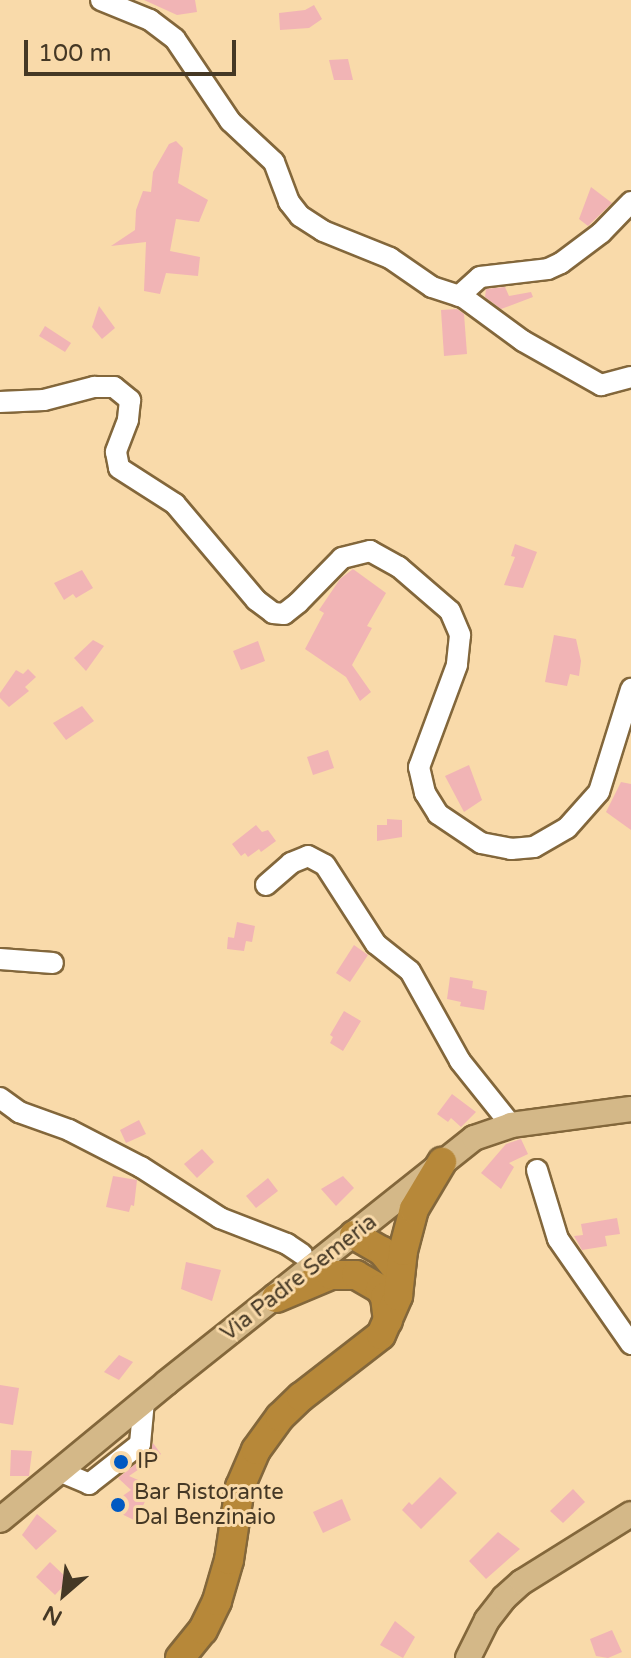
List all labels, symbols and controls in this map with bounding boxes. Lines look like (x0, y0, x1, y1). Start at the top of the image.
scale bar (28, 24, 240, 74)
text: 100 m (38, 39, 112, 68)
street label: Via Padre Semeria (216, 1209, 382, 1347)
place label: IP (137, 1449, 158, 1475)
marker: IP (112, 1453, 130, 1471)
place label: Bar Ristorante Dal Benzinaio (134, 1479, 284, 1530)
marker: Bar Ristorante Dal Benzinaio (109, 1496, 127, 1514)
north arrow (24, 1554, 104, 1634)
text: N (39, 1600, 67, 1631)

